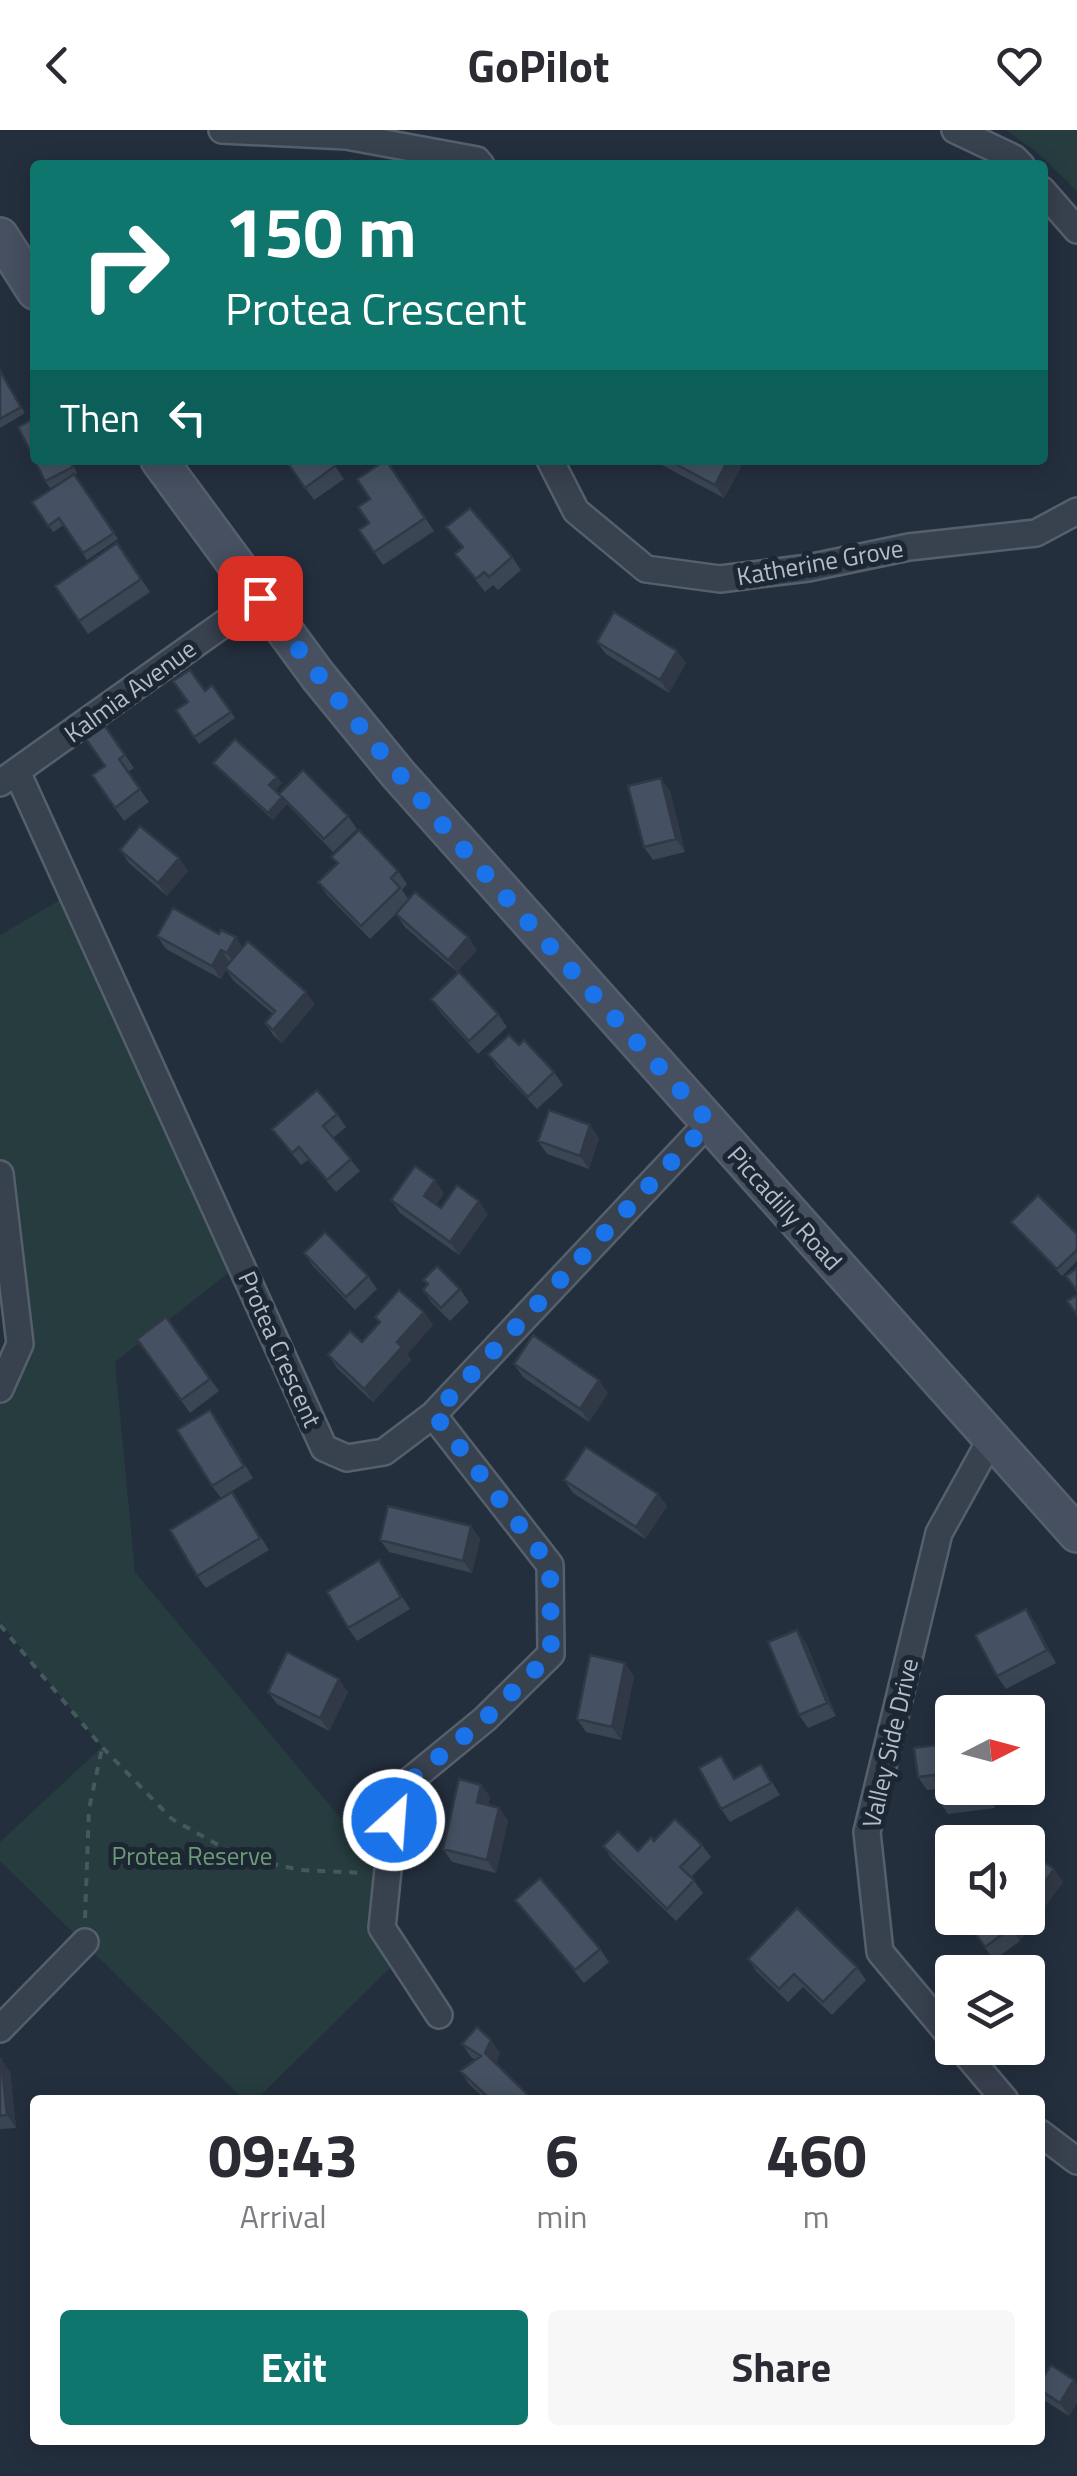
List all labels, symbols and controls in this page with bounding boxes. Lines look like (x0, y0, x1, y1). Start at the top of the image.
text: GoPilot (468, 31, 609, 99)
icon: back (30, 38, 85, 93)
icon: heart (992, 38, 1047, 93)
text: 150 m (225, 178, 417, 284)
icon: right (60, 200, 190, 330)
text: Protea Crescent (225, 274, 526, 342)
text: Then (60, 389, 140, 447)
icon: left (160, 390, 215, 445)
street label: Katherine Grove (734, 529, 906, 595)
pin (218, 556, 303, 641)
icon: arrive (233, 571, 288, 626)
street label: Kalmia Avenue (56, 630, 204, 752)
street label: Piccadilly Road (719, 1137, 851, 1279)
street label: Protea Crescent (229, 1265, 331, 1433)
street label: Valley Side Drive (852, 1654, 928, 1832)
north arrow (935, 1695, 1045, 1805)
map controls (935, 1695, 1045, 2065)
position arrow (342, 1768, 446, 1872)
button: sound (935, 1825, 1045, 1935)
park label: Protea Reserve (112, 1837, 272, 1875)
button: layers (935, 1955, 1045, 2065)
text: 09:43 (208, 2109, 358, 2200)
text: 6 (545, 2109, 579, 2200)
text: 460 (766, 2109, 867, 2200)
text: Arrival (240, 2192, 327, 2240)
text: min (536, 2192, 587, 2240)
text: m (803, 2192, 830, 2240)
button: Exit (60, 2310, 528, 2425)
button: Share (548, 2310, 1015, 2425)

